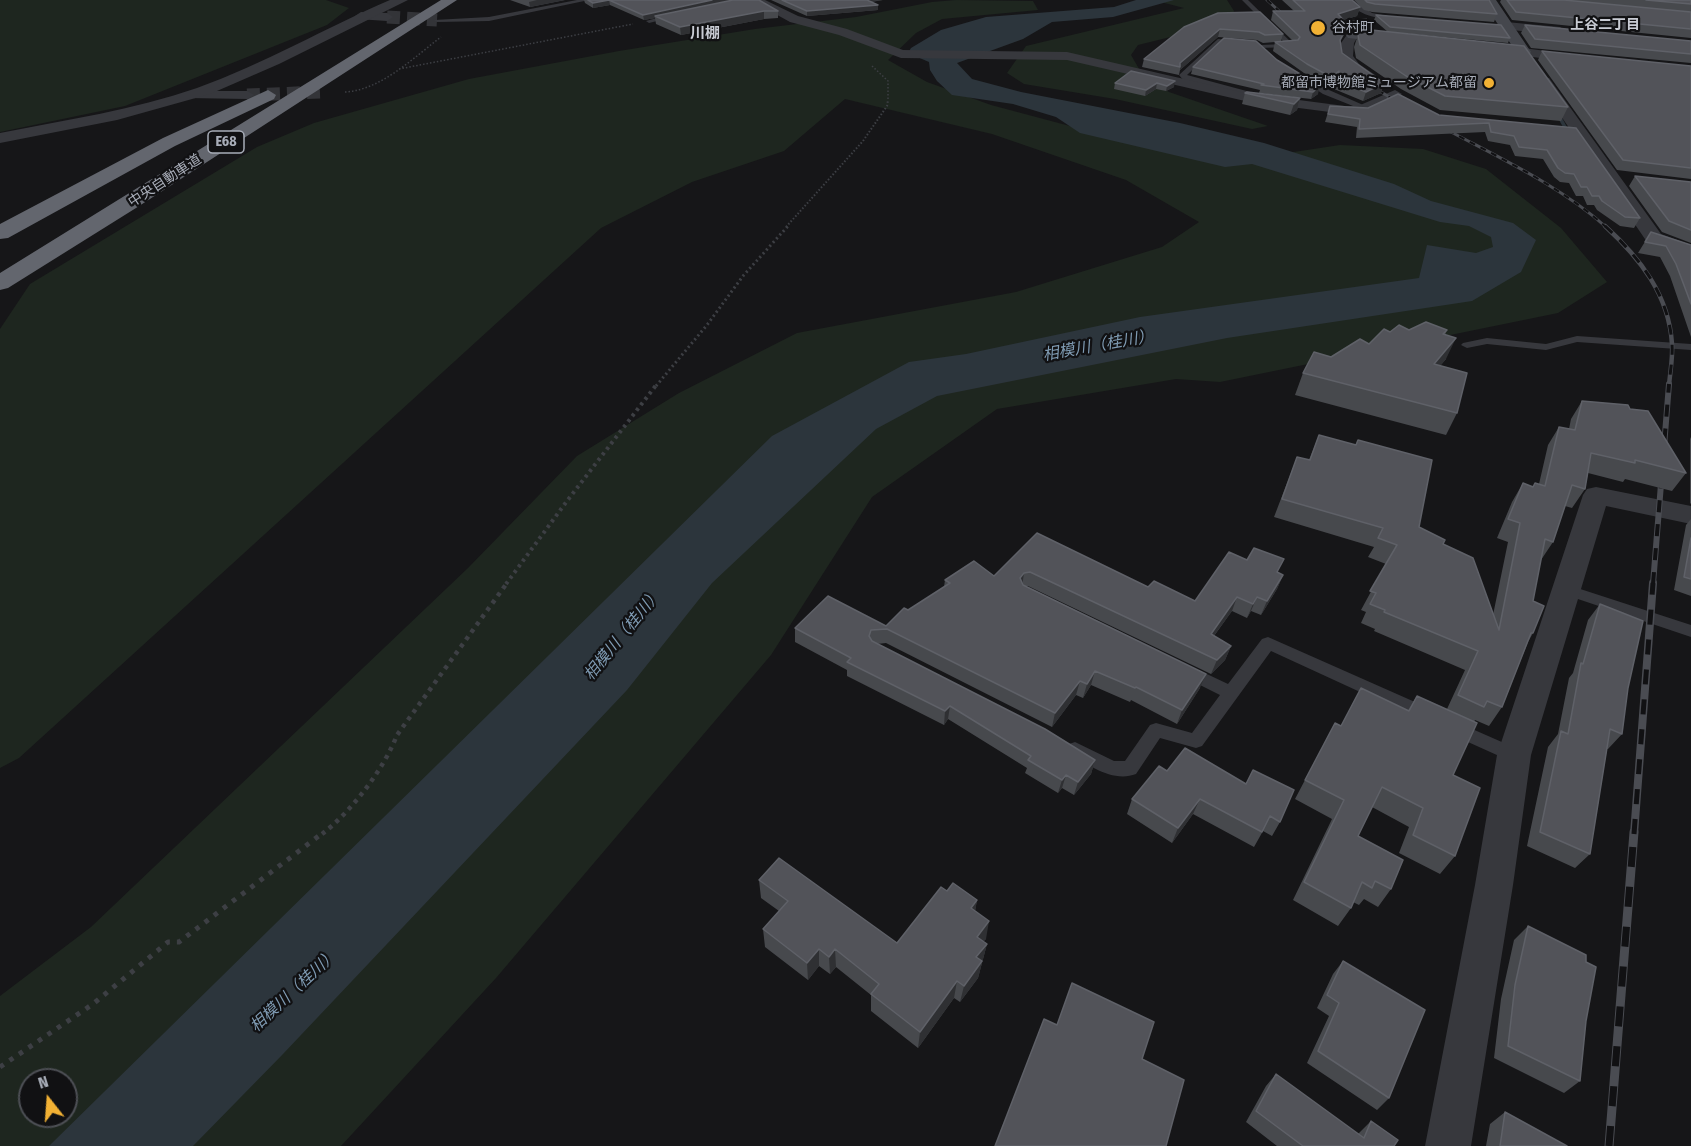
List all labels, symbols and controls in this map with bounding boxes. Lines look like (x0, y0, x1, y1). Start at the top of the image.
district label: 上谷二丁目 (1570, 17, 1640, 33)
marker: 谷村町 (1309, 19, 1327, 37)
place label: 谷村町 (1332, 20, 1374, 36)
district label: 川棚 (690, 25, 720, 43)
place label: 都留市博物館ミュージアム都留 (1281, 75, 1477, 91)
marker: 都留市博物館ミュージアム都留 (1482, 76, 1496, 90)
road number: E68 (208, 131, 244, 153)
street label: 中央自動車道 (125, 151, 205, 211)
water label: 相模川（桂川） (1041, 327, 1155, 365)
water label: 相模川（桂川） (580, 585, 666, 685)
water label: 相模川（桂川） (246, 946, 342, 1036)
north arrow (18, 1068, 78, 1128)
text: N (36, 1072, 51, 1093)

